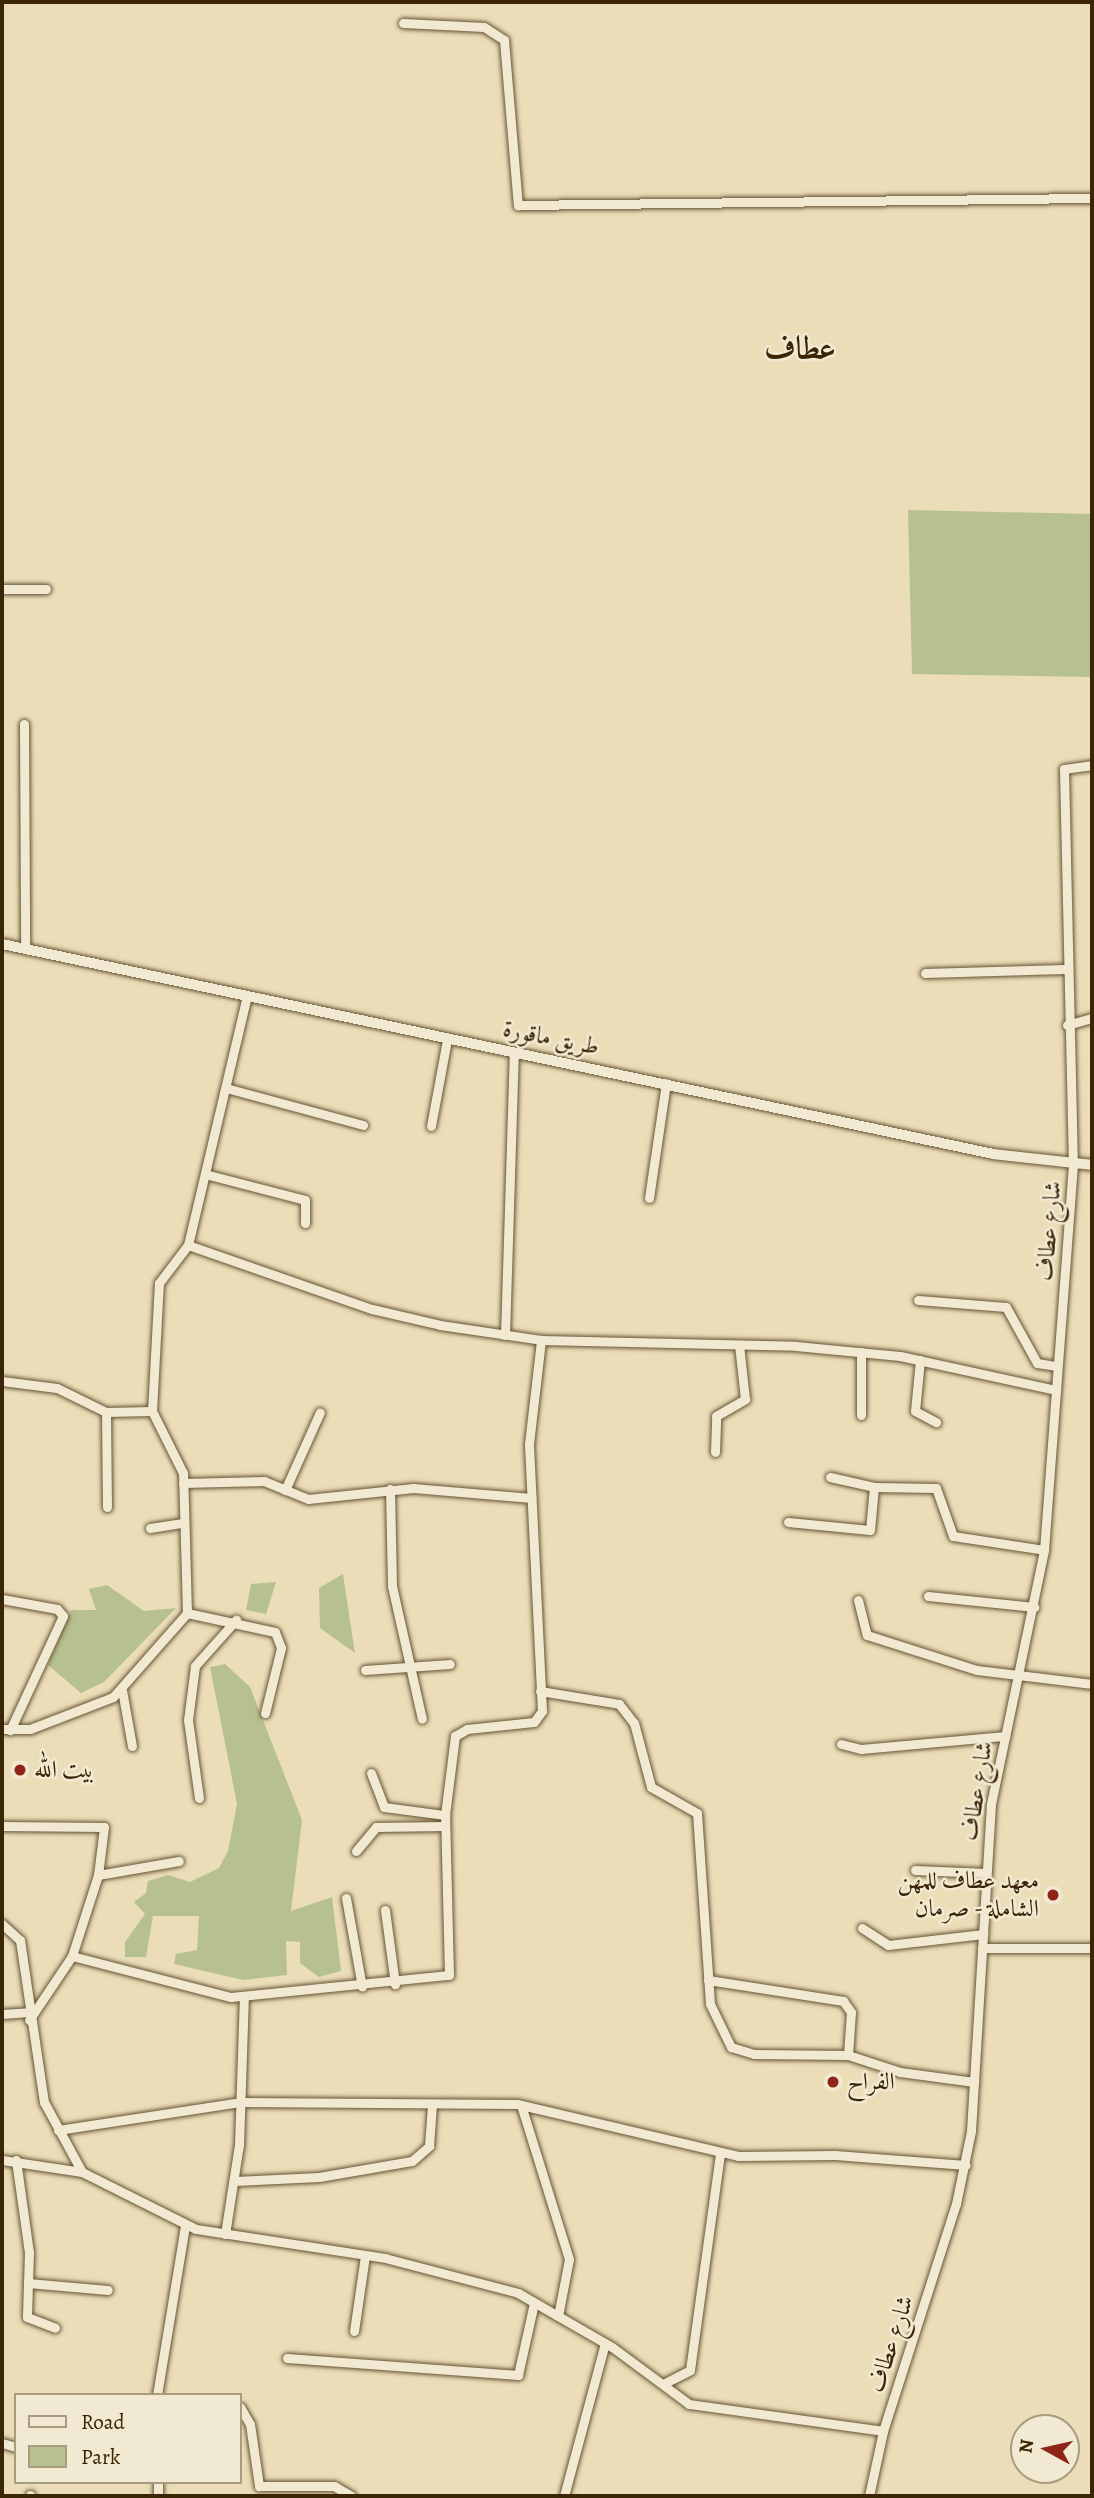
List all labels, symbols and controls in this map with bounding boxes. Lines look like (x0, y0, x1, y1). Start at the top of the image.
district label: عطاف (764, 329, 836, 367)
street label: طريق ماقورة (501, 1015, 601, 1061)
street label: شارع عطاف (1030, 1180, 1068, 1282)
street label: شارع عطاف (955, 1739, 999, 1843)
place label: بيت الله (34, 1756, 94, 1784)
marker: بيت الله (12, 1762, 28, 1778)
place label: معهد عطاف للمهن الشاملة - صرمان (898, 1867, 1039, 1923)
marker: معهد عطاف للمهن الشاملة - صرمان (1045, 1887, 1061, 1903)
place label: الفراح (847, 2068, 895, 2096)
marker: الفراح (825, 2074, 841, 2090)
street label: شارع عطاف (862, 2292, 920, 2396)
legend (14, 2393, 242, 2484)
text: Road (81, 2408, 125, 2436)
north arrow (1010, 2414, 1080, 2484)
text: N (1012, 2438, 1040, 2455)
text: Park (81, 2443, 120, 2471)

